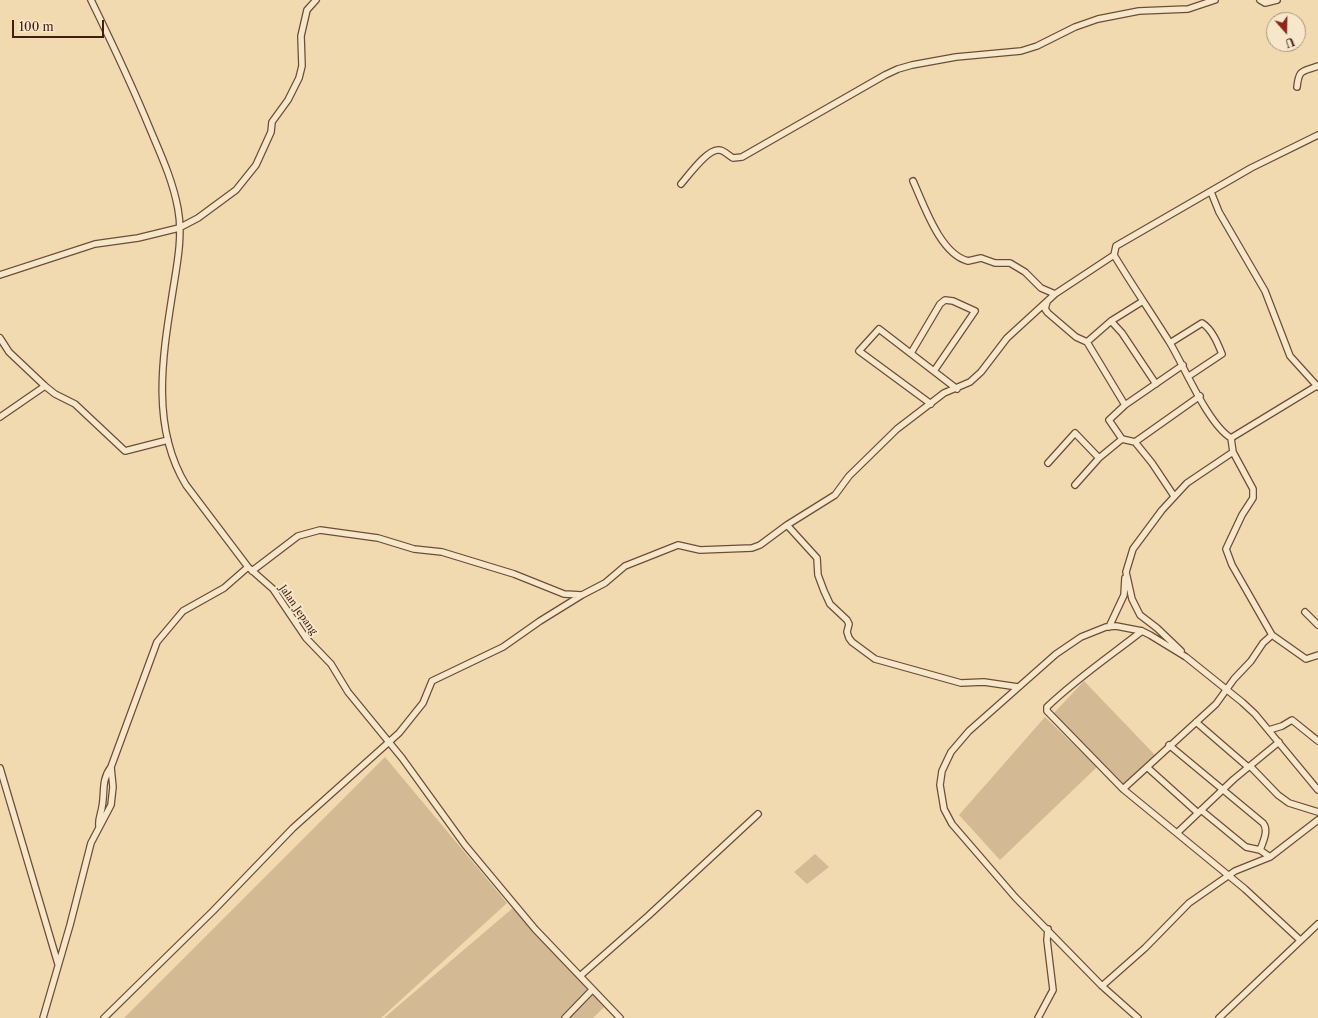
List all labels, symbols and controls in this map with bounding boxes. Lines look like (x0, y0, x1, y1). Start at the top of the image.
scale bar (14, 12, 106, 38)
north arrow (1266, 12, 1306, 52)
text: 100 m (19, 19, 54, 34)
text: U (1283, 34, 1296, 50)
street label: Jalan Jepang (276, 583, 320, 637)

